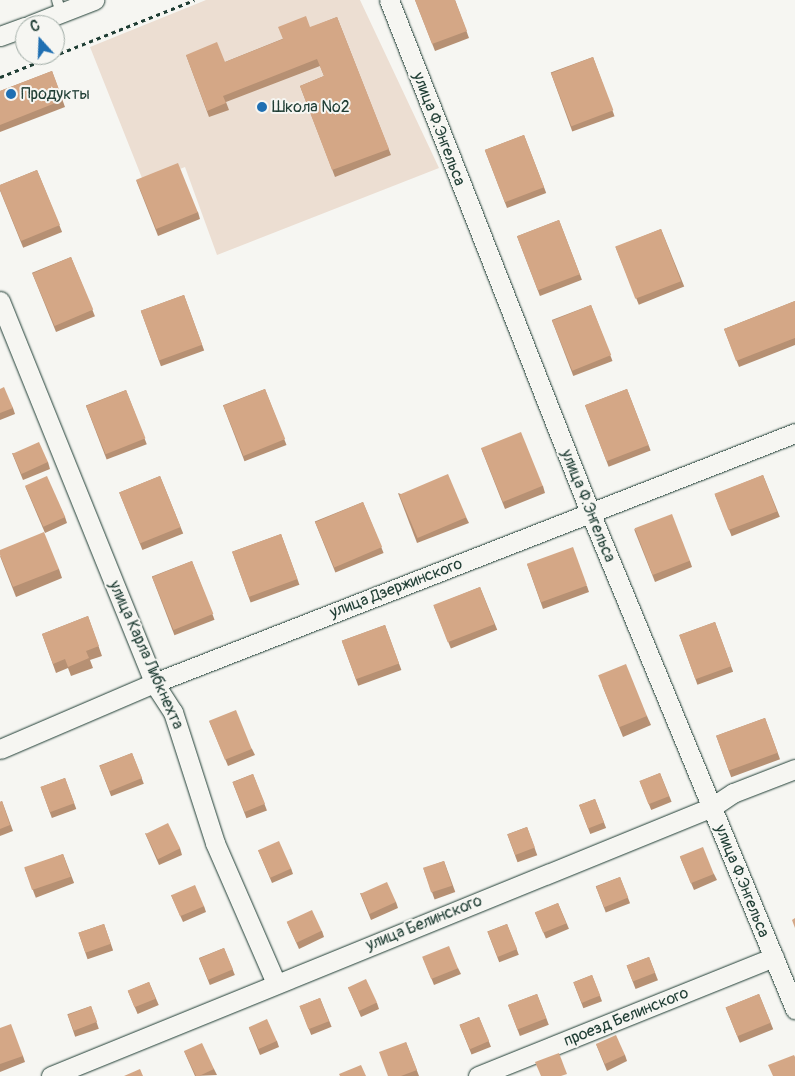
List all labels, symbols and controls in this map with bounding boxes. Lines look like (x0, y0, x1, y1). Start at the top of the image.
north arrow (15, 15, 65, 65)
text: С (28, 17, 42, 36)
street label: улица Ф.Энгельса (409, 70, 469, 188)
place label: Продукты (21, 84, 90, 104)
marker: Продукты (5, 88, 17, 100)
place label: Школа №2 (272, 97, 350, 117)
marker: Школа №2 (256, 101, 268, 113)
street label: улица Ф.Энгельса (557, 447, 619, 565)
street label: улица Дзержинского (327, 554, 465, 622)
street label: улица Карла Либкнехта (105, 578, 187, 732)
street label: улица Ф.Энгельса (711, 822, 773, 940)
street label: улица Белинского (363, 891, 485, 955)
street label: проезд Белинского (561, 983, 691, 1051)

